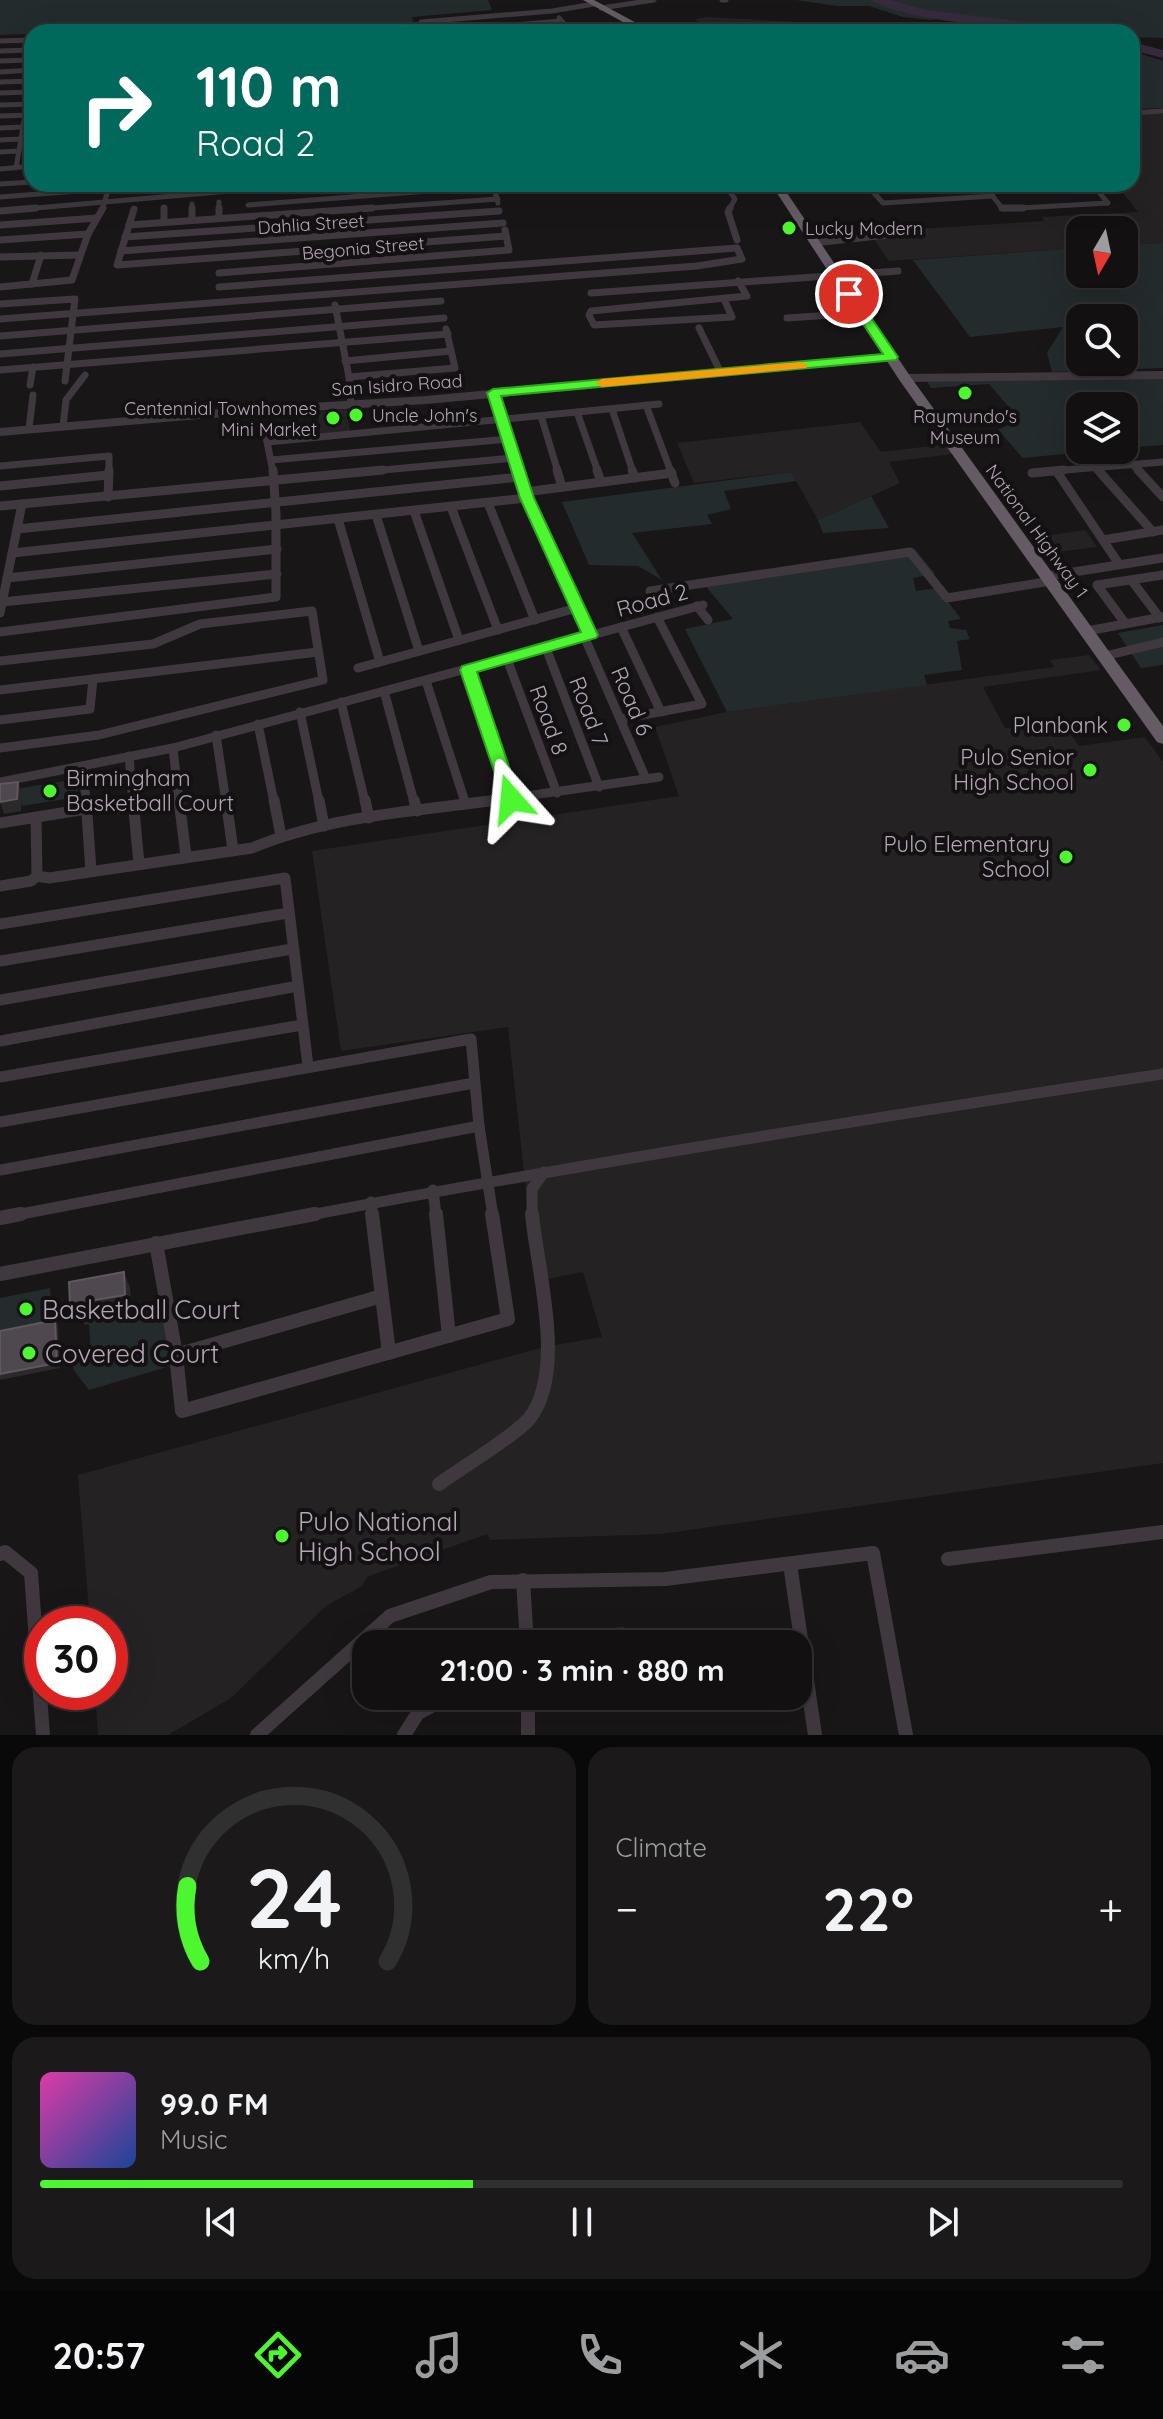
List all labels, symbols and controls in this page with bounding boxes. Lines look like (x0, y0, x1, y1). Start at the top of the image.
text: 110 m (196, 51, 341, 121)
icon: right (64, 56, 168, 160)
text: Road 2 (196, 120, 315, 165)
street label: Dahlia Street (257, 209, 365, 239)
north arrow (1066, 216, 1138, 288)
map controls (1066, 216, 1138, 464)
place label: Lucky Modern (805, 217, 923, 240)
marker: Lucky Modern (780, 219, 798, 237)
street label: Begonia Street (301, 231, 425, 265)
pin (815, 260, 883, 328)
icon: arrive (827, 272, 871, 316)
button: search (1066, 304, 1138, 376)
street label: San Isidro Road (331, 369, 463, 401)
marker: Raymundo's Museum (956, 384, 974, 402)
button: layers (1066, 392, 1138, 464)
place label: Centennial Townhomes Mini Market (124, 397, 317, 441)
place label: Uncle John's (372, 404, 477, 427)
place label: Raymundo's Museum (913, 405, 1017, 449)
marker: Uncle John's (347, 406, 365, 424)
marker: Centennial Townhomes Mini Market (324, 409, 342, 427)
street label: National Highway 1 (981, 460, 1093, 602)
street label: Road 2 (613, 577, 691, 623)
street label: Road 6 (605, 662, 659, 740)
street label: Road 7 (563, 672, 615, 750)
street label: Road 8 (523, 681, 575, 759)
place label: Planbank (1013, 711, 1108, 739)
marker: Planbank (1115, 716, 1133, 734)
place label: Pulo Senior High School (953, 743, 1075, 796)
position arrow (469, 757, 553, 841)
marker: Pulo Senior High School (1081, 761, 1099, 779)
place label: Birmingham Basketball Court (66, 764, 234, 817)
marker: Birmingham Basketball Court (41, 782, 59, 800)
place label: Pulo Elementary School (884, 830, 1050, 883)
marker: Pulo Elementary School (1057, 848, 1075, 866)
place label: Basketball Court (42, 1293, 241, 1326)
marker: Basketball Court (17, 1300, 35, 1318)
place label: Covered Court (45, 1337, 219, 1370)
marker: Covered Court (20, 1344, 38, 1362)
place label: Pulo National High School (298, 1505, 458, 1568)
marker: Pulo National High School (273, 1527, 291, 1545)
speed limit sign: 30 (24, 1606, 128, 1710)
text: 21:00 · 3 min · 880 m (439, 1651, 725, 1689)
text: Climate (616, 1831, 707, 1864)
text: 24 (246, 1845, 342, 1949)
text: 22° (822, 1871, 914, 1946)
text: − (616, 1881, 638, 1936)
text: + (1098, 1881, 1123, 1936)
text: km/h (257, 1940, 330, 1976)
text: 99.0 FM (160, 2085, 269, 2123)
text: Music (160, 2123, 228, 2156)
icon: previous (199, 2200, 243, 2244)
icon: pause (560, 2200, 604, 2244)
icon: next (921, 2200, 965, 2244)
icon: directions (250, 2327, 306, 2383)
icon: music (411, 2327, 467, 2383)
icon: phone (572, 2327, 628, 2383)
icon: climate (733, 2327, 789, 2383)
icon: car (894, 2327, 950, 2383)
icon: filters (1055, 2327, 1111, 2383)
text: 20:57 (52, 2333, 145, 2378)

